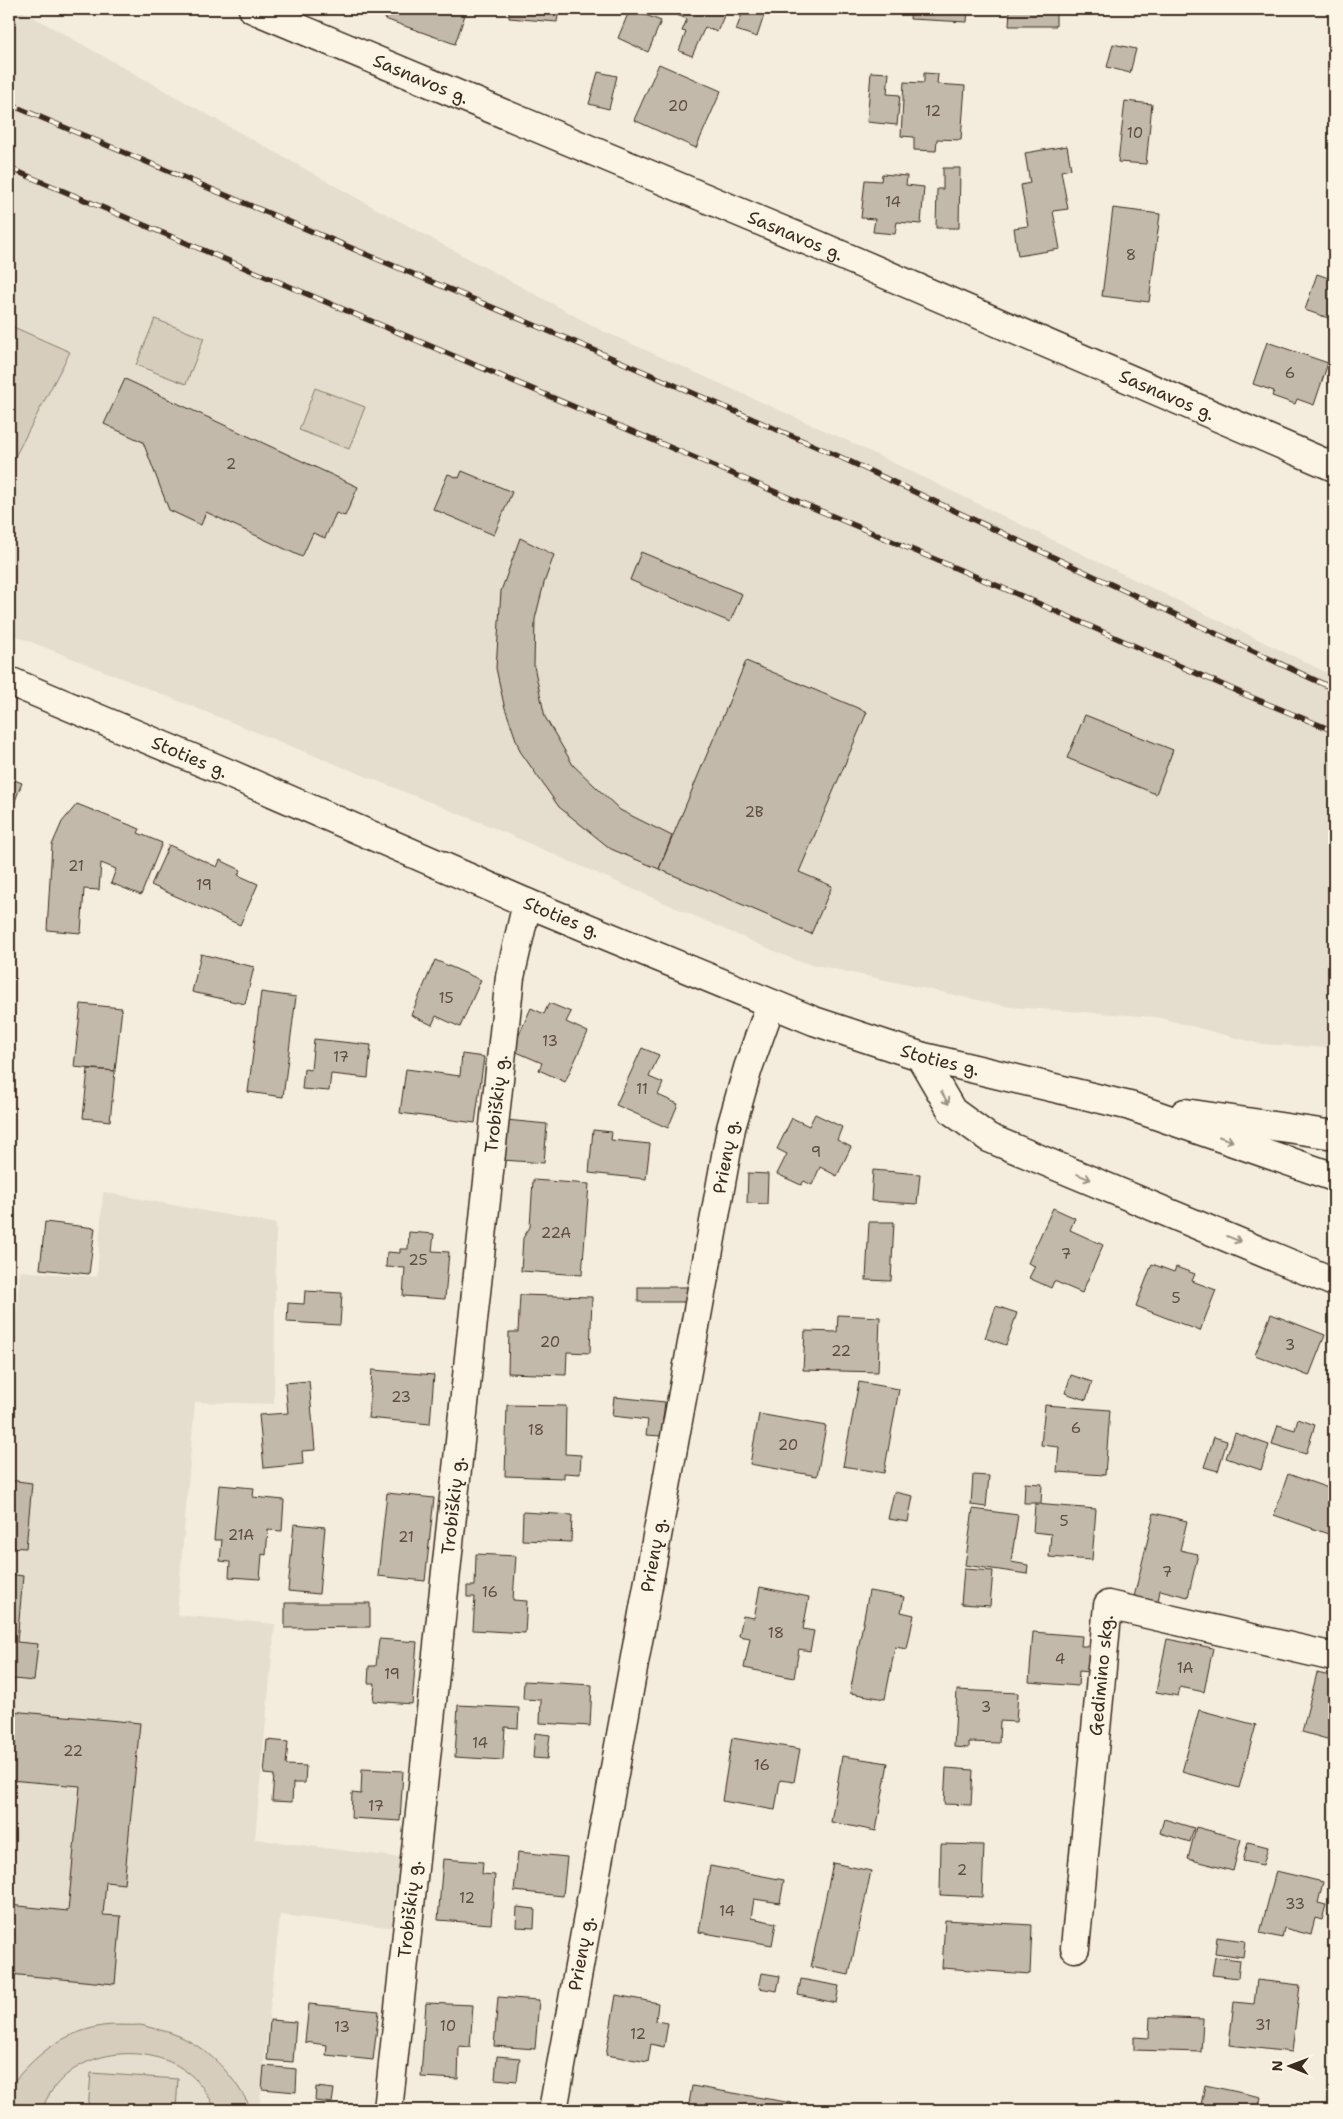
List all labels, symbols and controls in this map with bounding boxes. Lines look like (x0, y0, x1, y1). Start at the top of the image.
street label: Sasnavos g. (369, 48, 473, 110)
house number: 20 (668, 96, 688, 116)
house number: 12 (925, 101, 941, 121)
house number: 10 (1127, 123, 1143, 143)
house number: 14 (885, 192, 901, 212)
street label: Sasnavos g. (744, 205, 847, 267)
house number: 8 (1126, 245, 1136, 265)
house number: 6 (1285, 363, 1295, 383)
street label: Sasnavos g. (1115, 364, 1218, 426)
house number: 2 (226, 454, 236, 474)
street label: Stoties g. (148, 730, 232, 784)
house number: 2B (744, 802, 764, 822)
house number: 21 (68, 856, 84, 876)
house number: 19 (196, 875, 212, 895)
street label: Stoties g. (520, 891, 603, 944)
house number: 15 (438, 988, 454, 1008)
house number: 13 (542, 1031, 558, 1051)
street label: Stoties g. (897, 1038, 982, 1082)
house number: 17 (333, 1047, 349, 1067)
street label: Trobiškių g. (479, 1054, 514, 1154)
house number: 11 (636, 1079, 648, 1099)
one-way arrow (941, 1091, 951, 1105)
street label: Prienų g. (707, 1116, 745, 1196)
one-way arrow (1218, 1135, 1233, 1144)
house number: 9 (811, 1142, 821, 1162)
one-way arrow (1076, 1173, 1091, 1182)
house number: 22A (541, 1223, 571, 1243)
one-way arrow (1226, 1235, 1241, 1245)
house number: 7 (1061, 1244, 1071, 1264)
house number: 25 (408, 1250, 428, 1270)
house number: 5 (1171, 1288, 1181, 1308)
house number: 20 (540, 1332, 560, 1352)
house number: 3 (1285, 1335, 1295, 1355)
house number: 22 (831, 1341, 851, 1361)
house number: 23 (391, 1387, 411, 1407)
house number: 6 (1071, 1418, 1081, 1438)
house number: 18 (528, 1420, 544, 1440)
house number: 20 (778, 1435, 798, 1455)
street label: Trobiškių g. (436, 1455, 470, 1556)
house number: 5 (1059, 1511, 1069, 1531)
street label: Prienų g. (635, 1516, 672, 1594)
house number: 21A (228, 1525, 254, 1545)
house number: 21 (398, 1527, 414, 1547)
house number: 7 (1162, 1562, 1172, 1582)
house number: 16 (482, 1582, 498, 1602)
street label: Gedimino skg. (1083, 1614, 1119, 1737)
house number: 18 (768, 1623, 784, 1643)
house number: 4 (1055, 1649, 1065, 1669)
house number: 1A (1177, 1658, 1193, 1678)
house number: 19 (384, 1664, 400, 1684)
house number: 3 (981, 1697, 991, 1717)
house number: 14 (472, 1733, 488, 1753)
house number: 22 (63, 1741, 83, 1761)
house number: 16 (754, 1755, 770, 1775)
house number: 17 (368, 1796, 384, 1816)
street label: Trobiškių g. (392, 1859, 427, 1959)
house number: 2 (957, 1860, 967, 1880)
house number: 12 (459, 1888, 475, 1908)
house number: 33 (1285, 1894, 1305, 1914)
house number: 14 (719, 1901, 735, 1921)
street label: Prienų g. (563, 1914, 600, 1993)
house number: 31 (1255, 2015, 1271, 2035)
house number: 10 (440, 2016, 456, 2036)
house number: 13 (334, 2017, 350, 2037)
house number: 12 (630, 2024, 646, 2044)
north arrow (1266, 2042, 1316, 2092)
text: N (1268, 2060, 1286, 2071)

